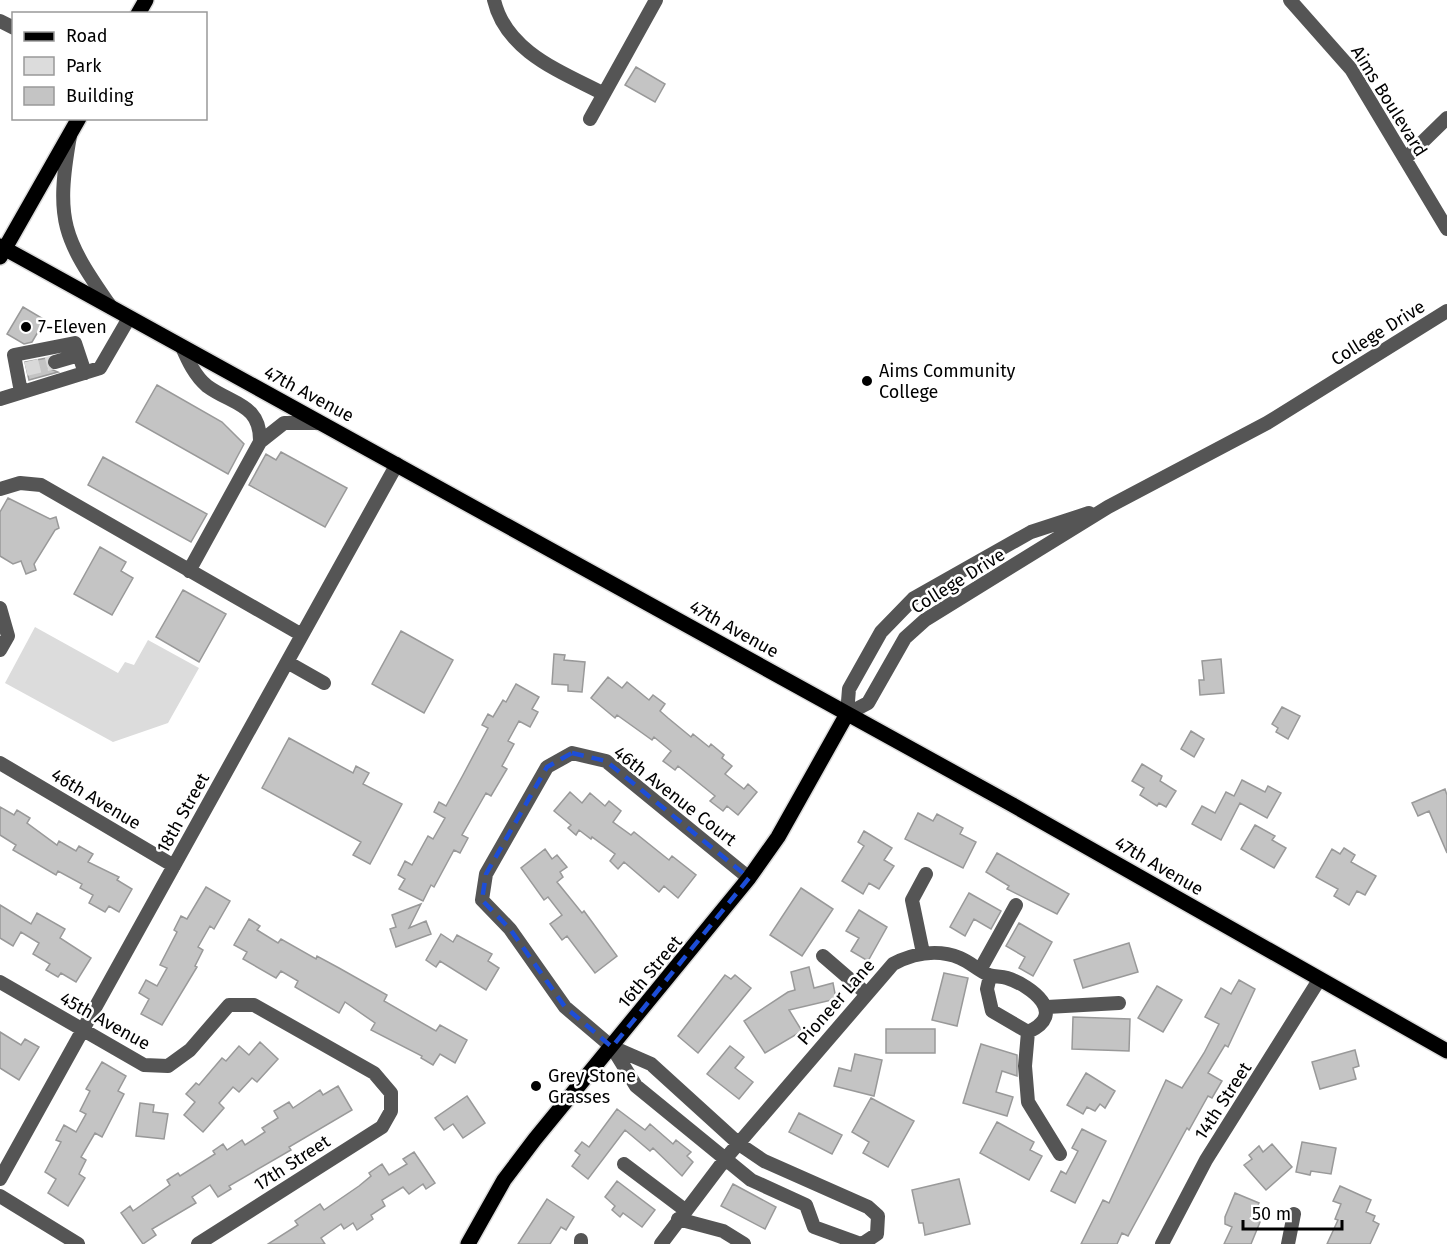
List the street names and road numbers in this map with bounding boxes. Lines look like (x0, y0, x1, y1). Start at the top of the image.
street label: Aims Boulevard (1346, 42, 1432, 160)
street label: College Drive (1327, 295, 1429, 371)
street label: 47th Avenue (260, 361, 358, 427)
street label: College Drive (907, 543, 1009, 619)
street label: 47th Avenue (686, 595, 782, 663)
street label: 46th Avenue Court (609, 741, 741, 851)
street label: 46th Avenue (47, 764, 145, 834)
street label: 18th Street (152, 769, 214, 857)
street label: 47th Avenue (1111, 832, 1207, 900)
street label: 16th Street (613, 931, 687, 1013)
street label: Pioneer Lane (793, 954, 879, 1050)
street label: 45th Avenue (56, 987, 154, 1055)
street label: 14th Street (1190, 1058, 1256, 1144)
street label: 17th Street (250, 1130, 335, 1196)

